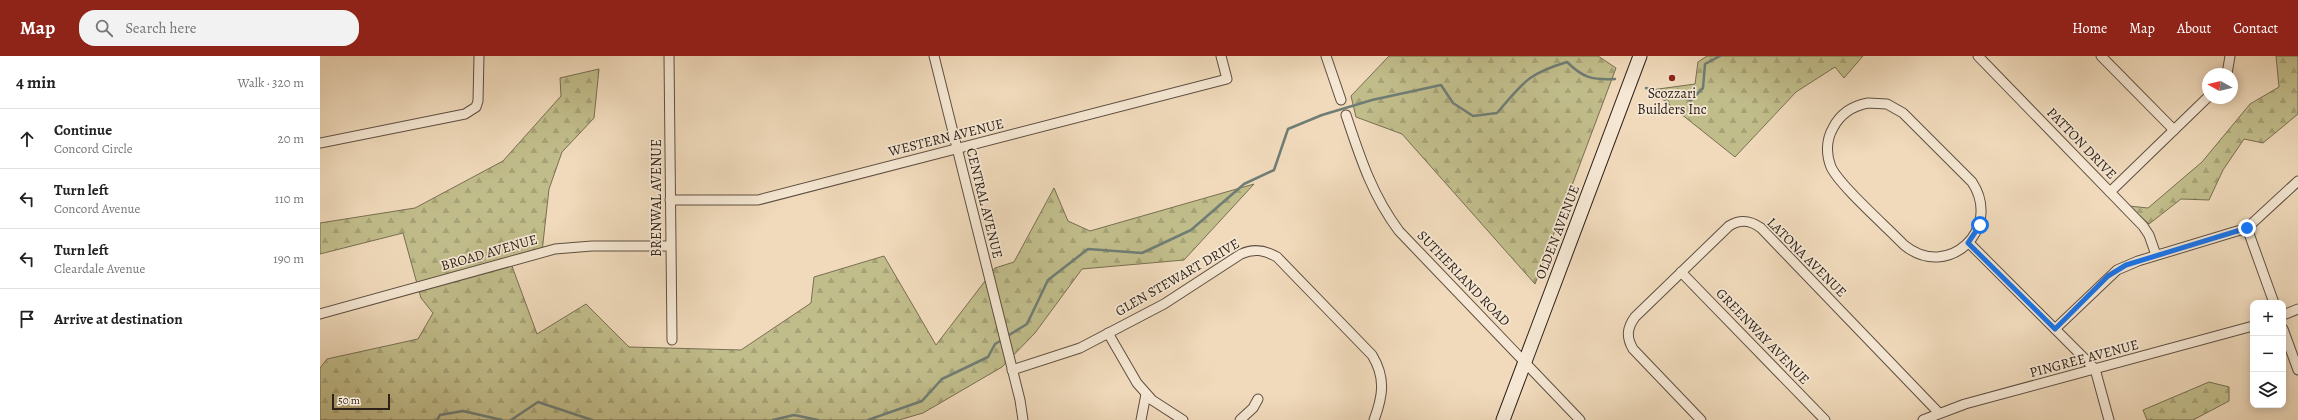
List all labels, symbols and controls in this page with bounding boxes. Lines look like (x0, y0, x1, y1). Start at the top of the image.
search box (79, 10, 359, 46)
text: Map (20, 15, 55, 41)
icon: search (93, 17, 115, 39)
text: Search here (125, 18, 197, 38)
text: Home (2072, 19, 2107, 38)
text: Map (2129, 19, 2155, 38)
text: About (2177, 19, 2211, 38)
text: Contact (2233, 19, 2278, 38)
north arrow (2202, 68, 2238, 104)
text: 4 min (16, 71, 56, 94)
marker: Scozzari Builders Inc (1667, 73, 1677, 83)
text: Walk · 320 m (238, 74, 304, 91)
place label: Scozzari Builders Inc (1637, 84, 1707, 119)
street label: PATTON DRIVE (2042, 103, 2121, 183)
street label: WESTERN AVENUE (885, 114, 1006, 161)
text: Continue (54, 120, 112, 140)
icon: ahead (16, 128, 38, 150)
text: 20 m (278, 130, 304, 147)
street label: BRENWAL AVENUE (647, 139, 666, 257)
text: Concord Circle (54, 140, 133, 157)
street label: CENTRAL AVENUE (962, 146, 1007, 260)
text: Turn left (54, 180, 109, 200)
street label: OLDEN AVENUE (1531, 182, 1584, 282)
icon: left (16, 188, 38, 210)
text: 110 m (275, 190, 304, 207)
text: Concord Avenue (54, 200, 140, 217)
street label: LATONA AVENUE (1763, 213, 1851, 301)
route start (1971, 216, 1989, 234)
route end (2238, 219, 2256, 237)
street label: SUTHERLAND ROAD (1413, 226, 1514, 330)
street label: BROAD AVENUE (439, 230, 540, 275)
street label: GLEN STEWART DRIVE (1112, 234, 1243, 321)
text: Turn left (54, 240, 109, 260)
icon: left (16, 248, 38, 270)
text: 190 m (273, 250, 304, 267)
text: Cleardale Avenue (54, 260, 145, 277)
street label: GREENWAY AVENUE (1712, 284, 1814, 389)
map controls (2250, 300, 2286, 408)
button: + (2250, 300, 2286, 336)
icon: arrive (16, 308, 38, 330)
text: Arrive at destination (54, 309, 183, 329)
street label: PINGREE AVENUE (2027, 335, 2141, 382)
button: − (2250, 336, 2286, 372)
button: layers (2250, 372, 2286, 408)
scale bar (332, 392, 390, 411)
text: 50 m (338, 393, 360, 408)

